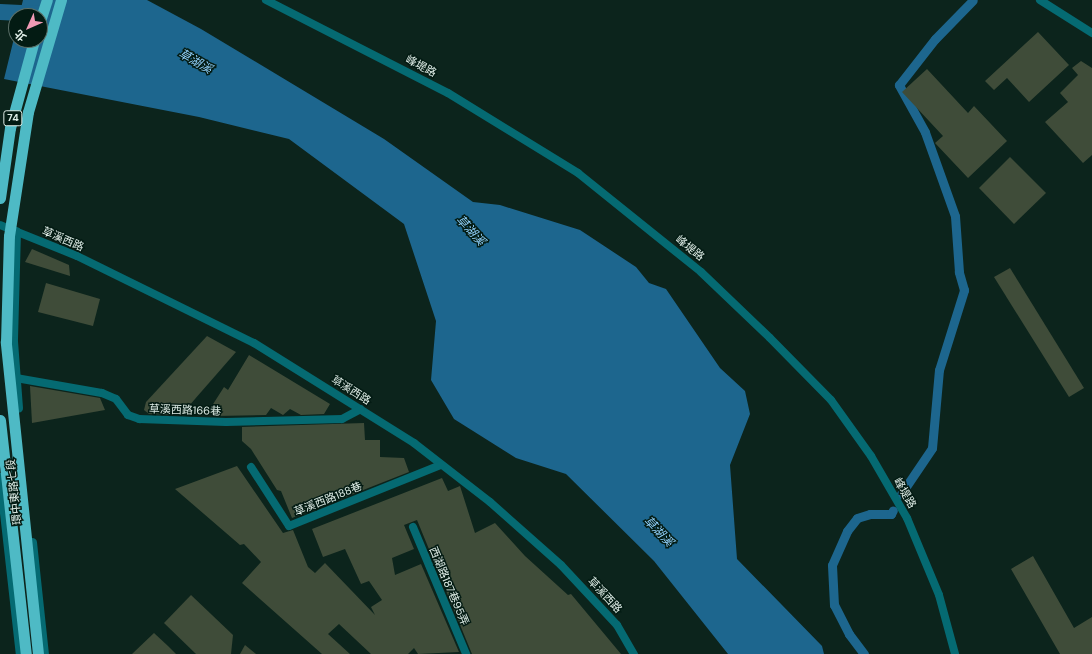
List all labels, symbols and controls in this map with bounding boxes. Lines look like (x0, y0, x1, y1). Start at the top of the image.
north arrow (8, 8, 48, 48)
text: 北 (11, 27, 29, 45)
water label: 草湖溪 (176, 47, 214, 77)
street label: 峰堤路 (403, 52, 439, 80)
road number: 74 (3, 110, 23, 126)
water label: 草湖溪 (452, 213, 488, 249)
street label: 草溪西路 (40, 224, 86, 254)
street label: 峰堤路 (673, 232, 707, 264)
street label: 草溪西路 (329, 373, 373, 407)
street label: 草溪西路166巷 (149, 402, 221, 418)
street label: 環中東路七段 (4, 458, 24, 526)
street label: 峰堤路 (891, 475, 919, 511)
street label: 草溪西路188巷 (292, 479, 364, 519)
water label: 草湖溪 (640, 514, 676, 550)
street label: 西湖路187巷95弄 (426, 545, 472, 627)
street label: 草溪西路 (585, 574, 625, 616)

